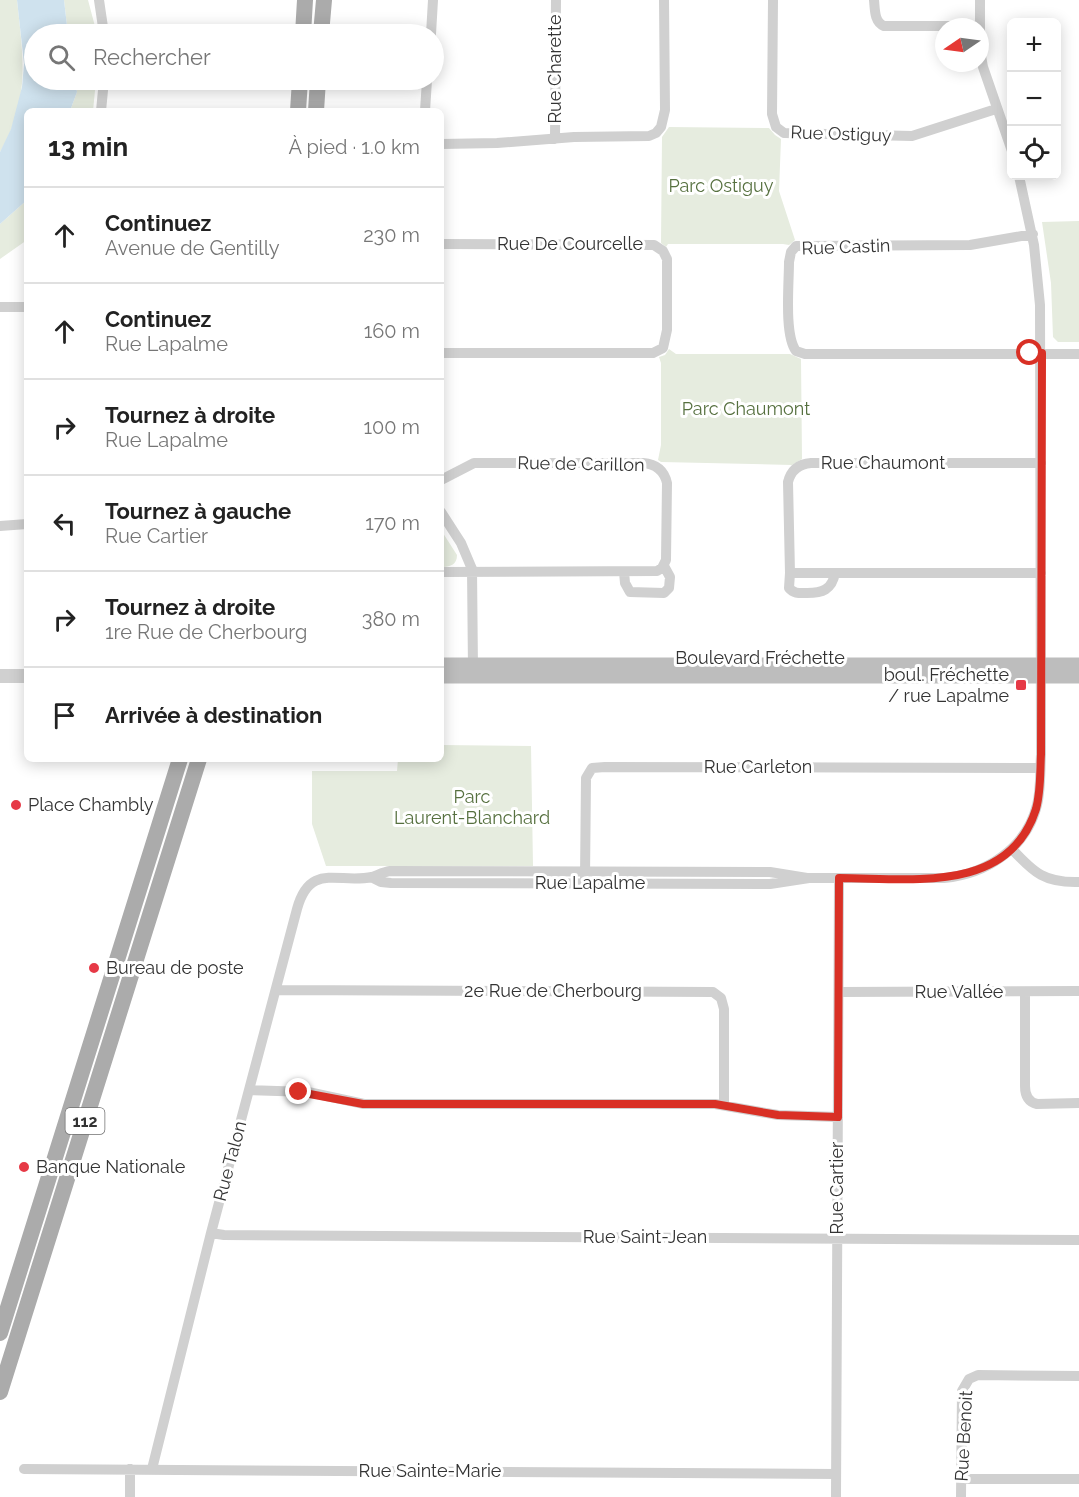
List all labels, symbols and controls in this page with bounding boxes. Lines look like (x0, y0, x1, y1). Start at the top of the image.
street label: Rue Charette (544, 14, 565, 124)
north arrow (935, 18, 989, 72)
map controls (1007, 18, 1061, 180)
button: + (1007, 18, 1061, 72)
search box (24, 24, 444, 90)
icon: search (45, 41, 78, 74)
text: Rechercher (93, 44, 211, 70)
button: − (1007, 72, 1061, 126)
street label: Rue Ostiguy (790, 121, 892, 146)
button: locate (1007, 126, 1061, 180)
text: 13 min (48, 132, 128, 162)
text: À pied · 1.0 km (288, 135, 420, 159)
park label: Parc Ostiguy (668, 175, 774, 196)
text: Continuez (105, 210, 211, 236)
icon: ahead (48, 219, 81, 252)
text: 230 m (363, 223, 420, 247)
street label: Rue De Courcelle (497, 233, 643, 254)
street label: Rue Castin (801, 234, 891, 259)
text: Avenue de Gentilly (105, 236, 280, 260)
text: Continuez (105, 306, 211, 332)
icon: ahead (48, 315, 81, 348)
text: 160 m (364, 319, 420, 343)
text: Rue Lapalme (105, 332, 228, 356)
route start (1016, 339, 1042, 365)
park label: Parc Chaumont (682, 398, 810, 419)
text: Tournez à droite (105, 402, 275, 428)
icon: right (48, 411, 81, 444)
text: 100 m (363, 415, 420, 439)
text: Rue Lapalme (105, 428, 228, 452)
street label: Rue de Carillon (517, 452, 645, 475)
street label: Rue Chaumont (821, 452, 945, 473)
text: Tournez à gauche (105, 498, 291, 524)
icon: left (48, 507, 81, 540)
text: 170 m (365, 511, 420, 535)
text: Rue Cartier (105, 524, 208, 548)
text: Tournez à droite (105, 594, 275, 620)
icon: right (48, 603, 81, 636)
text: 380 m (362, 607, 420, 631)
text: 1re Rue de Cherbourg (105, 620, 307, 644)
street label: Boulevard Fréchette (675, 647, 845, 668)
place label: boul. Fréchette / rue Lapalme (884, 664, 1009, 706)
marker: boul. Fréchette / rue Lapalme (1014, 678, 1028, 692)
icon: arrive (48, 699, 81, 732)
text: Arrivée à destination (105, 702, 322, 728)
street label: Rue Carleton (704, 756, 812, 777)
park label: Parc Laurent-Blanchard (394, 786, 550, 828)
place label: Place Chambly (28, 794, 154, 815)
marker: Place Chambly (9, 798, 23, 812)
street label: Rue Lapalme (535, 872, 646, 893)
place label: Bureau de poste (106, 957, 244, 978)
marker: Bureau de poste (87, 961, 101, 975)
street label: 2e Rue de Cherbourg (464, 980, 642, 1001)
street label: Rue Vallée (915, 981, 1004, 1002)
route end (285, 1078, 311, 1104)
road number: 112 (66, 1108, 104, 1134)
street label: Rue Talon (209, 1119, 250, 1203)
street label: Rue Cartier (826, 1141, 847, 1234)
place label: Banque Nationale (36, 1156, 186, 1177)
marker: Banque Nationale (17, 1160, 31, 1174)
street label: Rue Saint-Jean (583, 1226, 707, 1247)
street label: Rue Benoit (951, 1390, 976, 1482)
street label: Rue Sainte-Marie (359, 1460, 502, 1481)

